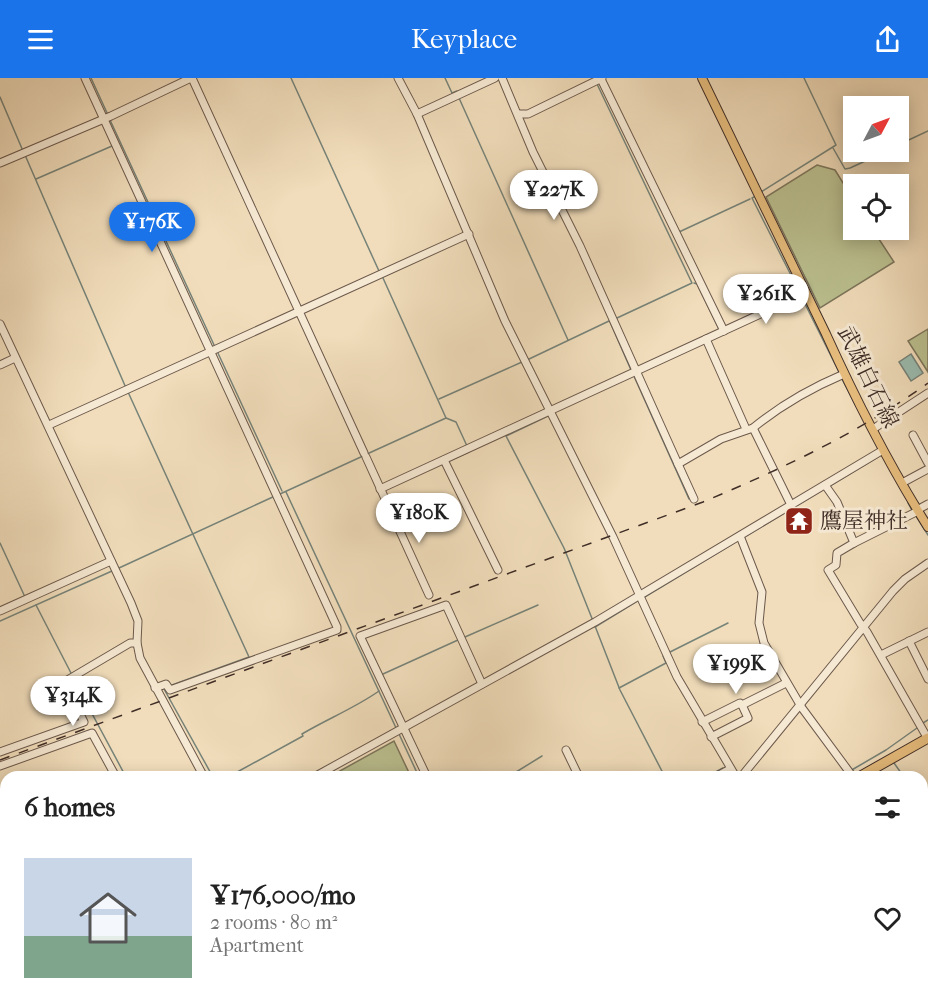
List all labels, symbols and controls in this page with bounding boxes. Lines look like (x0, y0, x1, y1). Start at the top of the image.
icon: menu (24, 23, 57, 56)
text: Keyplace (411, 23, 517, 55)
icon: share (871, 23, 904, 56)
north arrow (843, 96, 909, 162)
map controls (843, 96, 909, 240)
pin: ¥227K (512, 170, 596, 221)
button: locate (843, 174, 909, 240)
text: ¥227K (524, 178, 584, 201)
pin: ¥176K (110, 202, 194, 253)
text: ¥176K (123, 210, 181, 233)
pin: ¥261K (724, 274, 808, 325)
text: ¥261K (737, 282, 795, 305)
street label: 武雄白石線 (832, 322, 904, 432)
pin: ¥180K (377, 493, 461, 544)
text: ¥180K (390, 501, 448, 524)
temple icon: 鷹屋神社 (783, 505, 815, 537)
place label: 鷹屋神社 (820, 508, 908, 534)
pin: ¥199K (694, 644, 778, 695)
text: ¥199K (707, 652, 765, 675)
pin: ¥314K (31, 676, 115, 727)
text: ¥314K (44, 684, 102, 707)
icon: filters (871, 791, 904, 824)
text: 6 homes (24, 792, 115, 823)
text: ¥176,000/mo (210, 880, 356, 911)
icon: home (72, 882, 144, 954)
icon: heart (871, 902, 904, 935)
text: 2 rooms · 80 m² (210, 911, 337, 934)
text: Apartment (210, 934, 304, 957)

